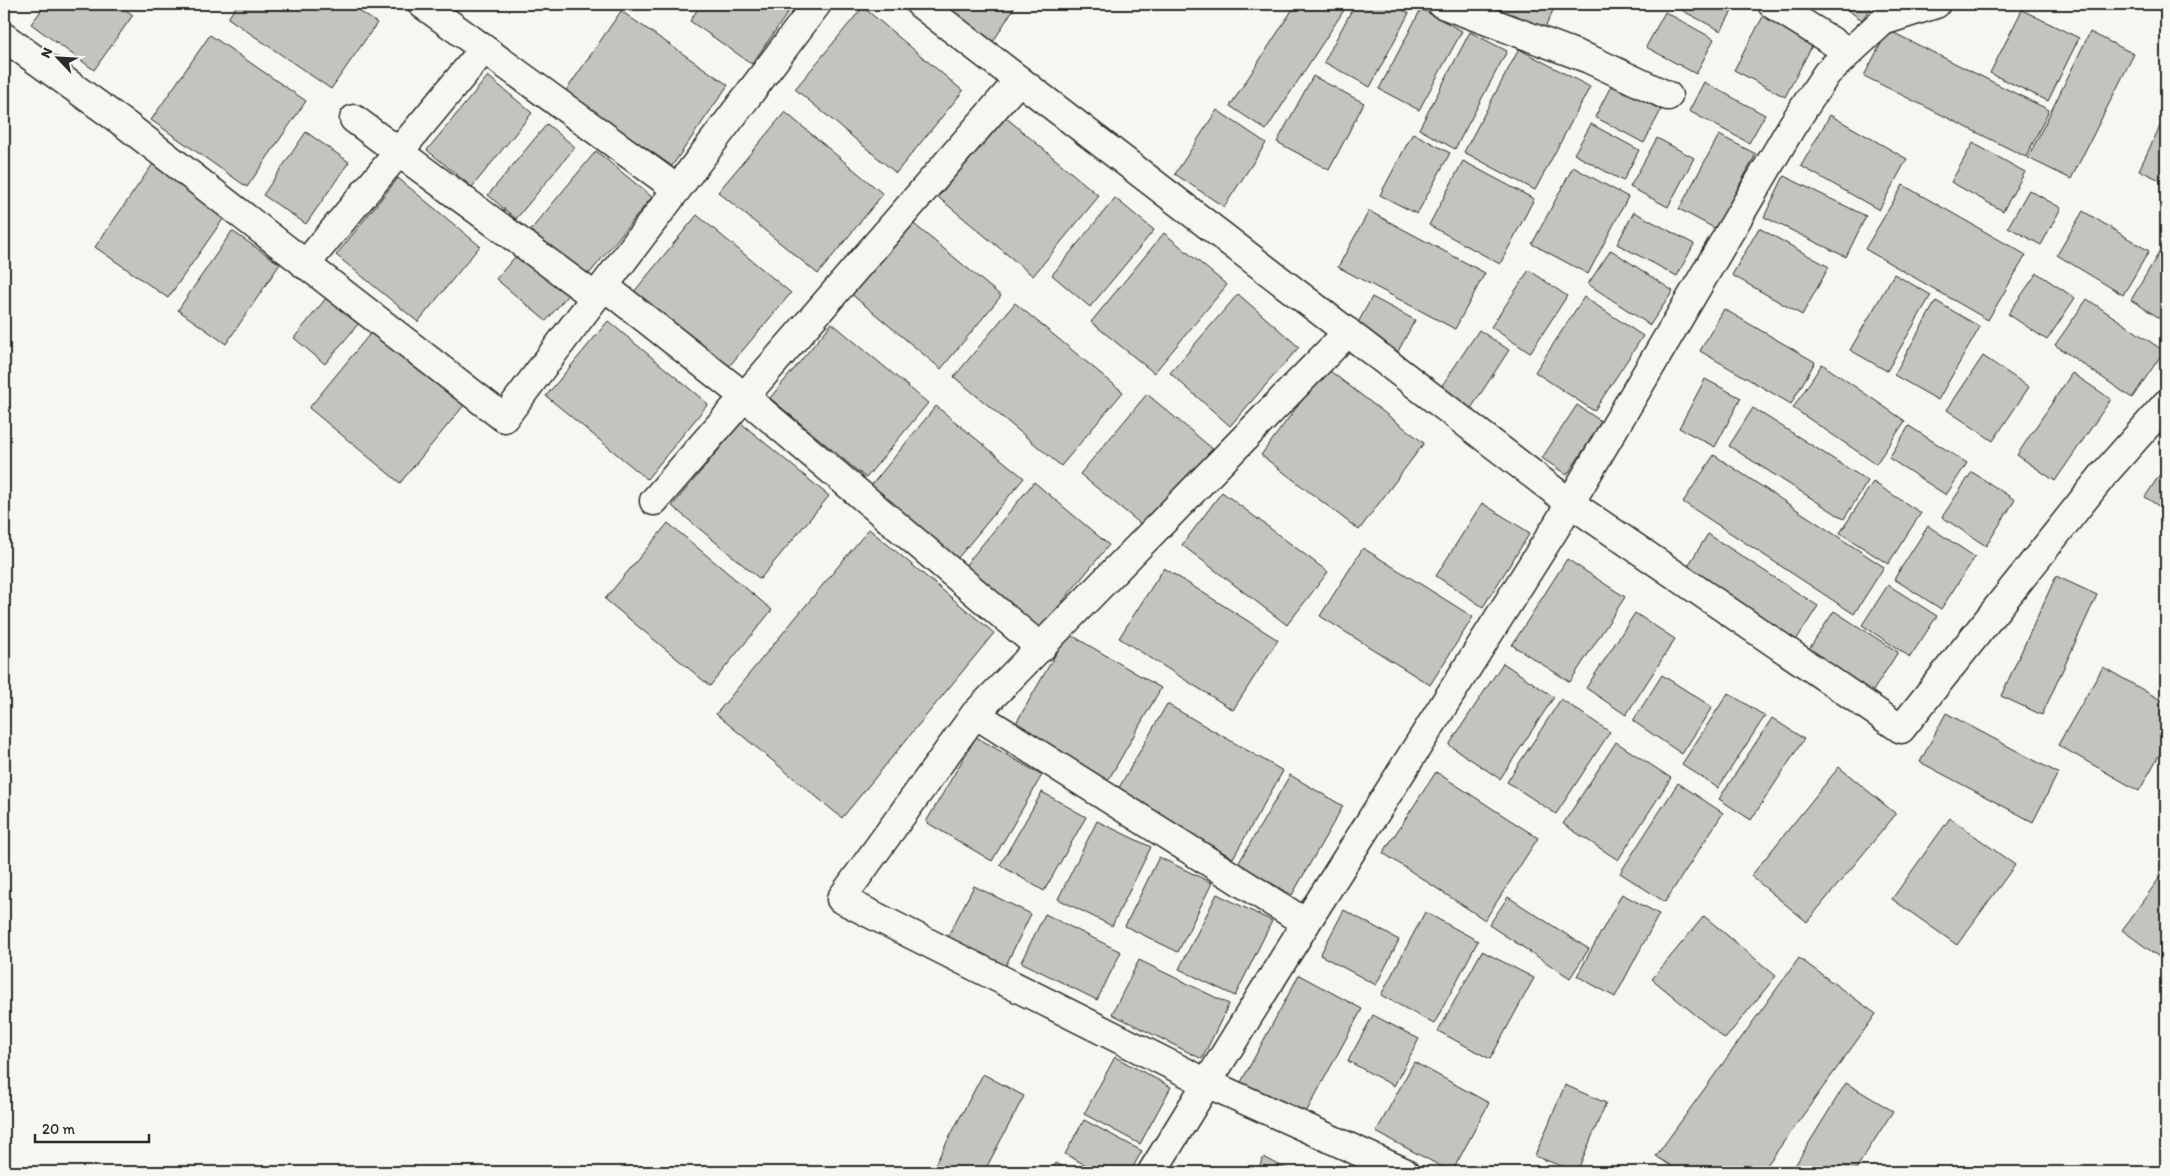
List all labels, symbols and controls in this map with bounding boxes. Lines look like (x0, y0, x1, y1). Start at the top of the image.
north arrow (32, 32, 82, 82)
text: N (37, 45, 56, 61)
scale bar (35, 1111, 149, 1143)
text: 20 m (42, 1120, 76, 1138)

